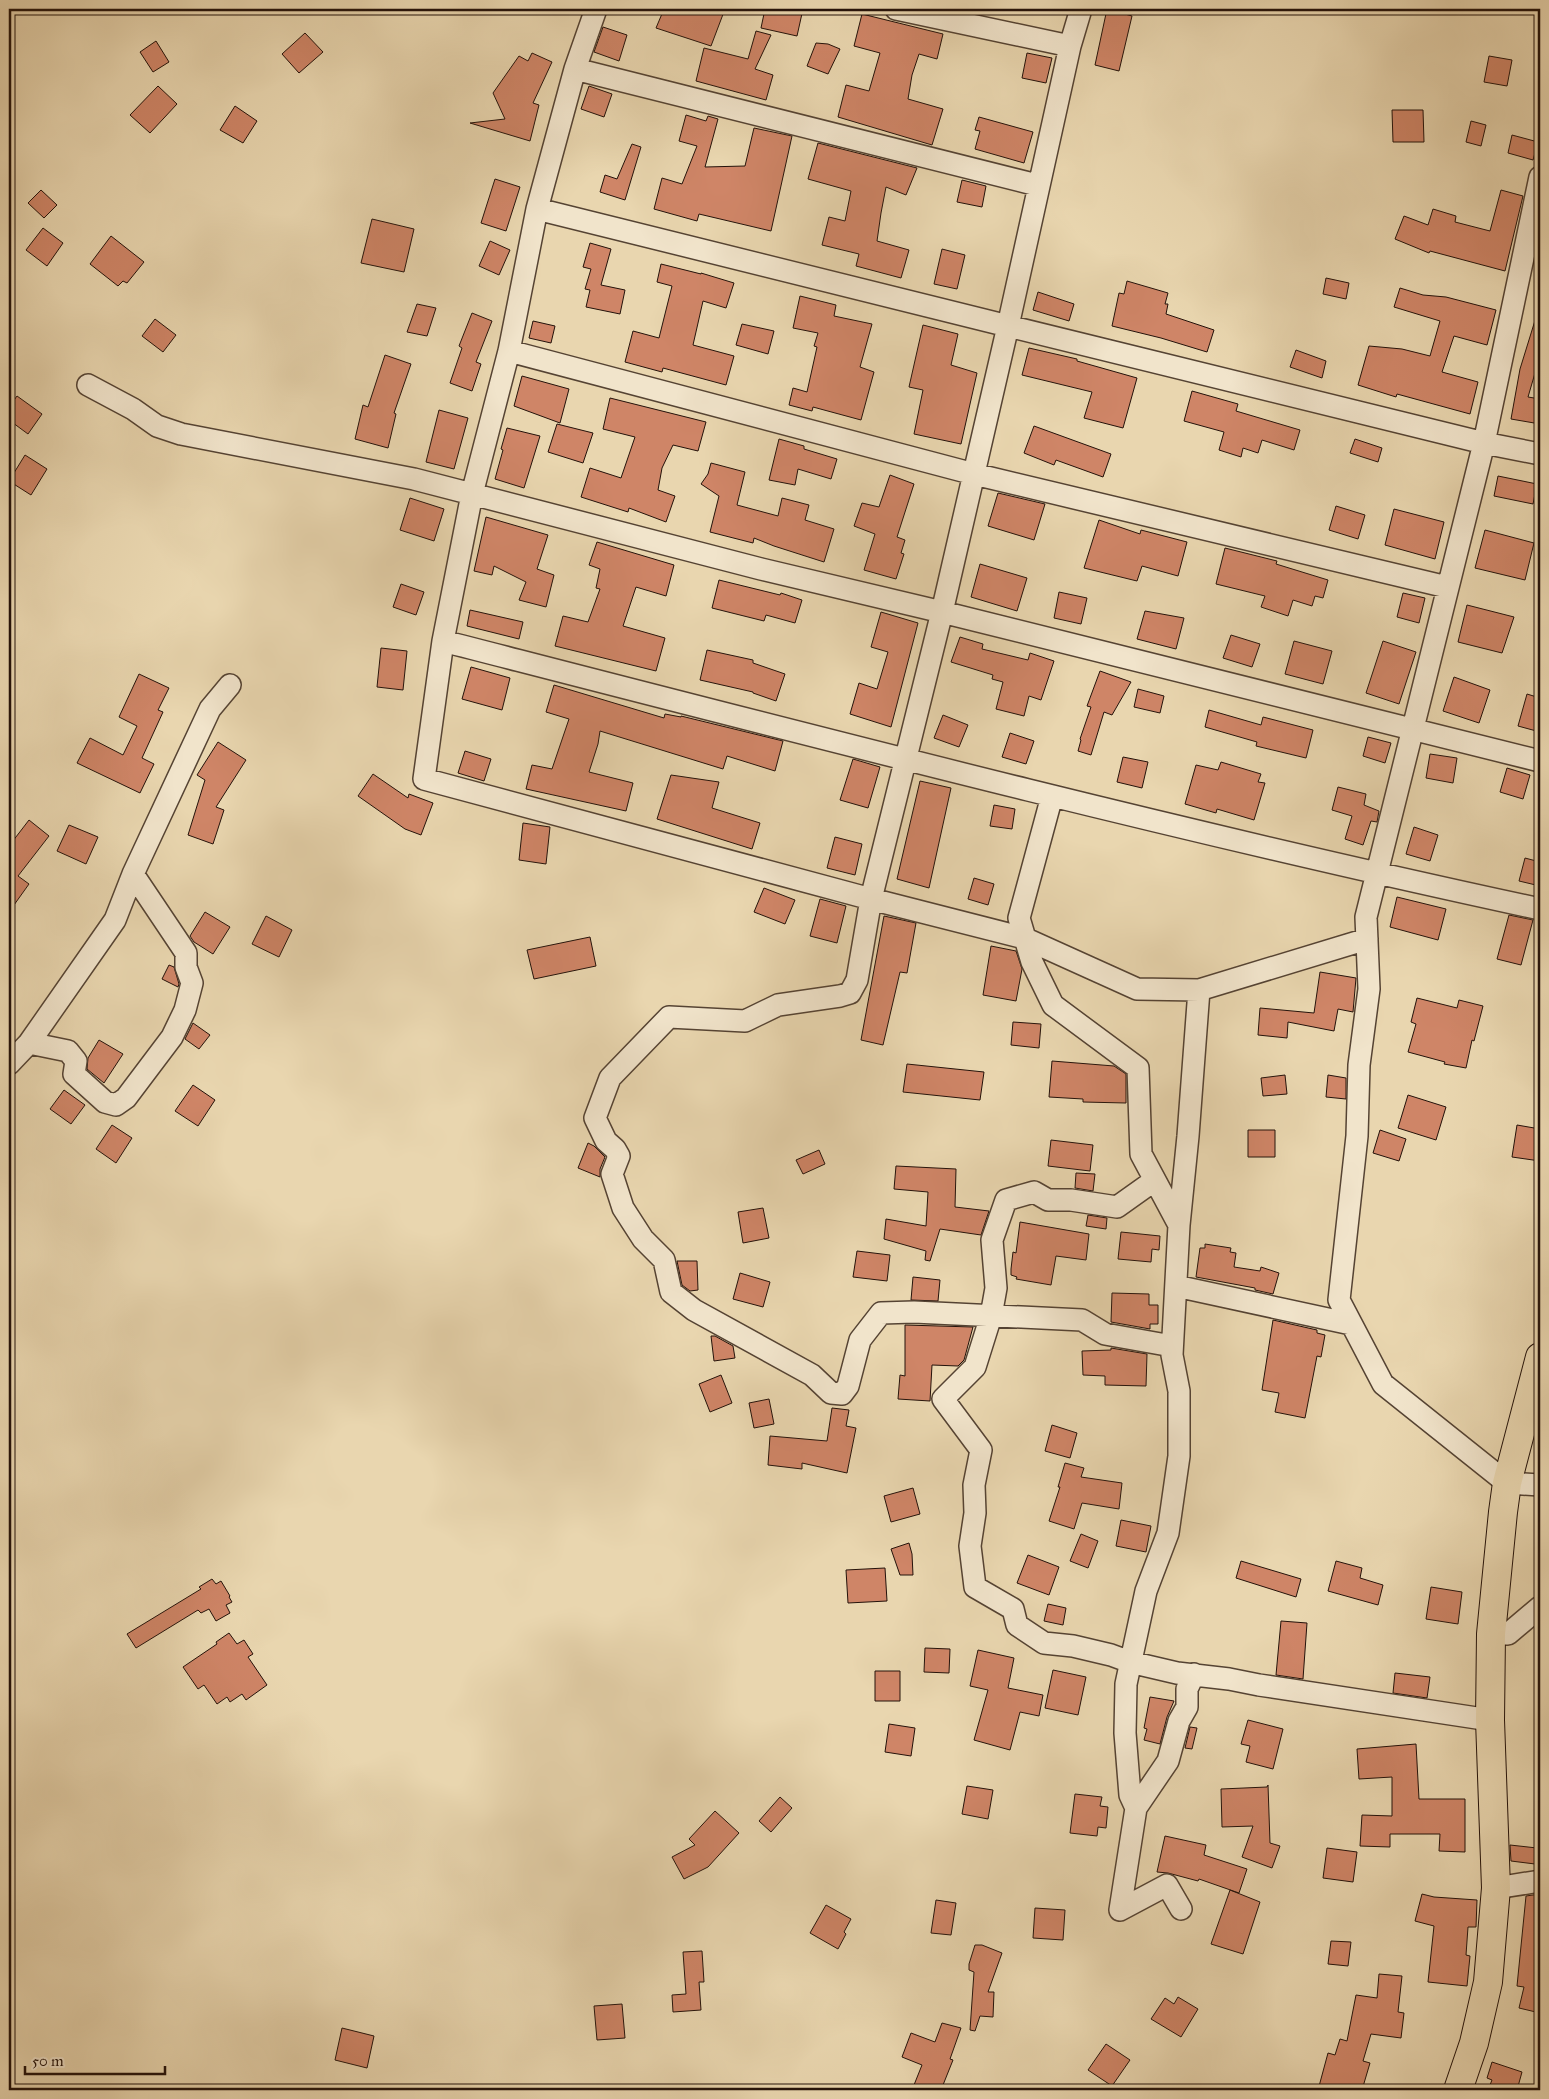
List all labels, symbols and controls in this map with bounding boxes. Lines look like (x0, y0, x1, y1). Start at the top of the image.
scale bar (25, 2044, 165, 2076)
text: 50 m (32, 2052, 64, 2070)

